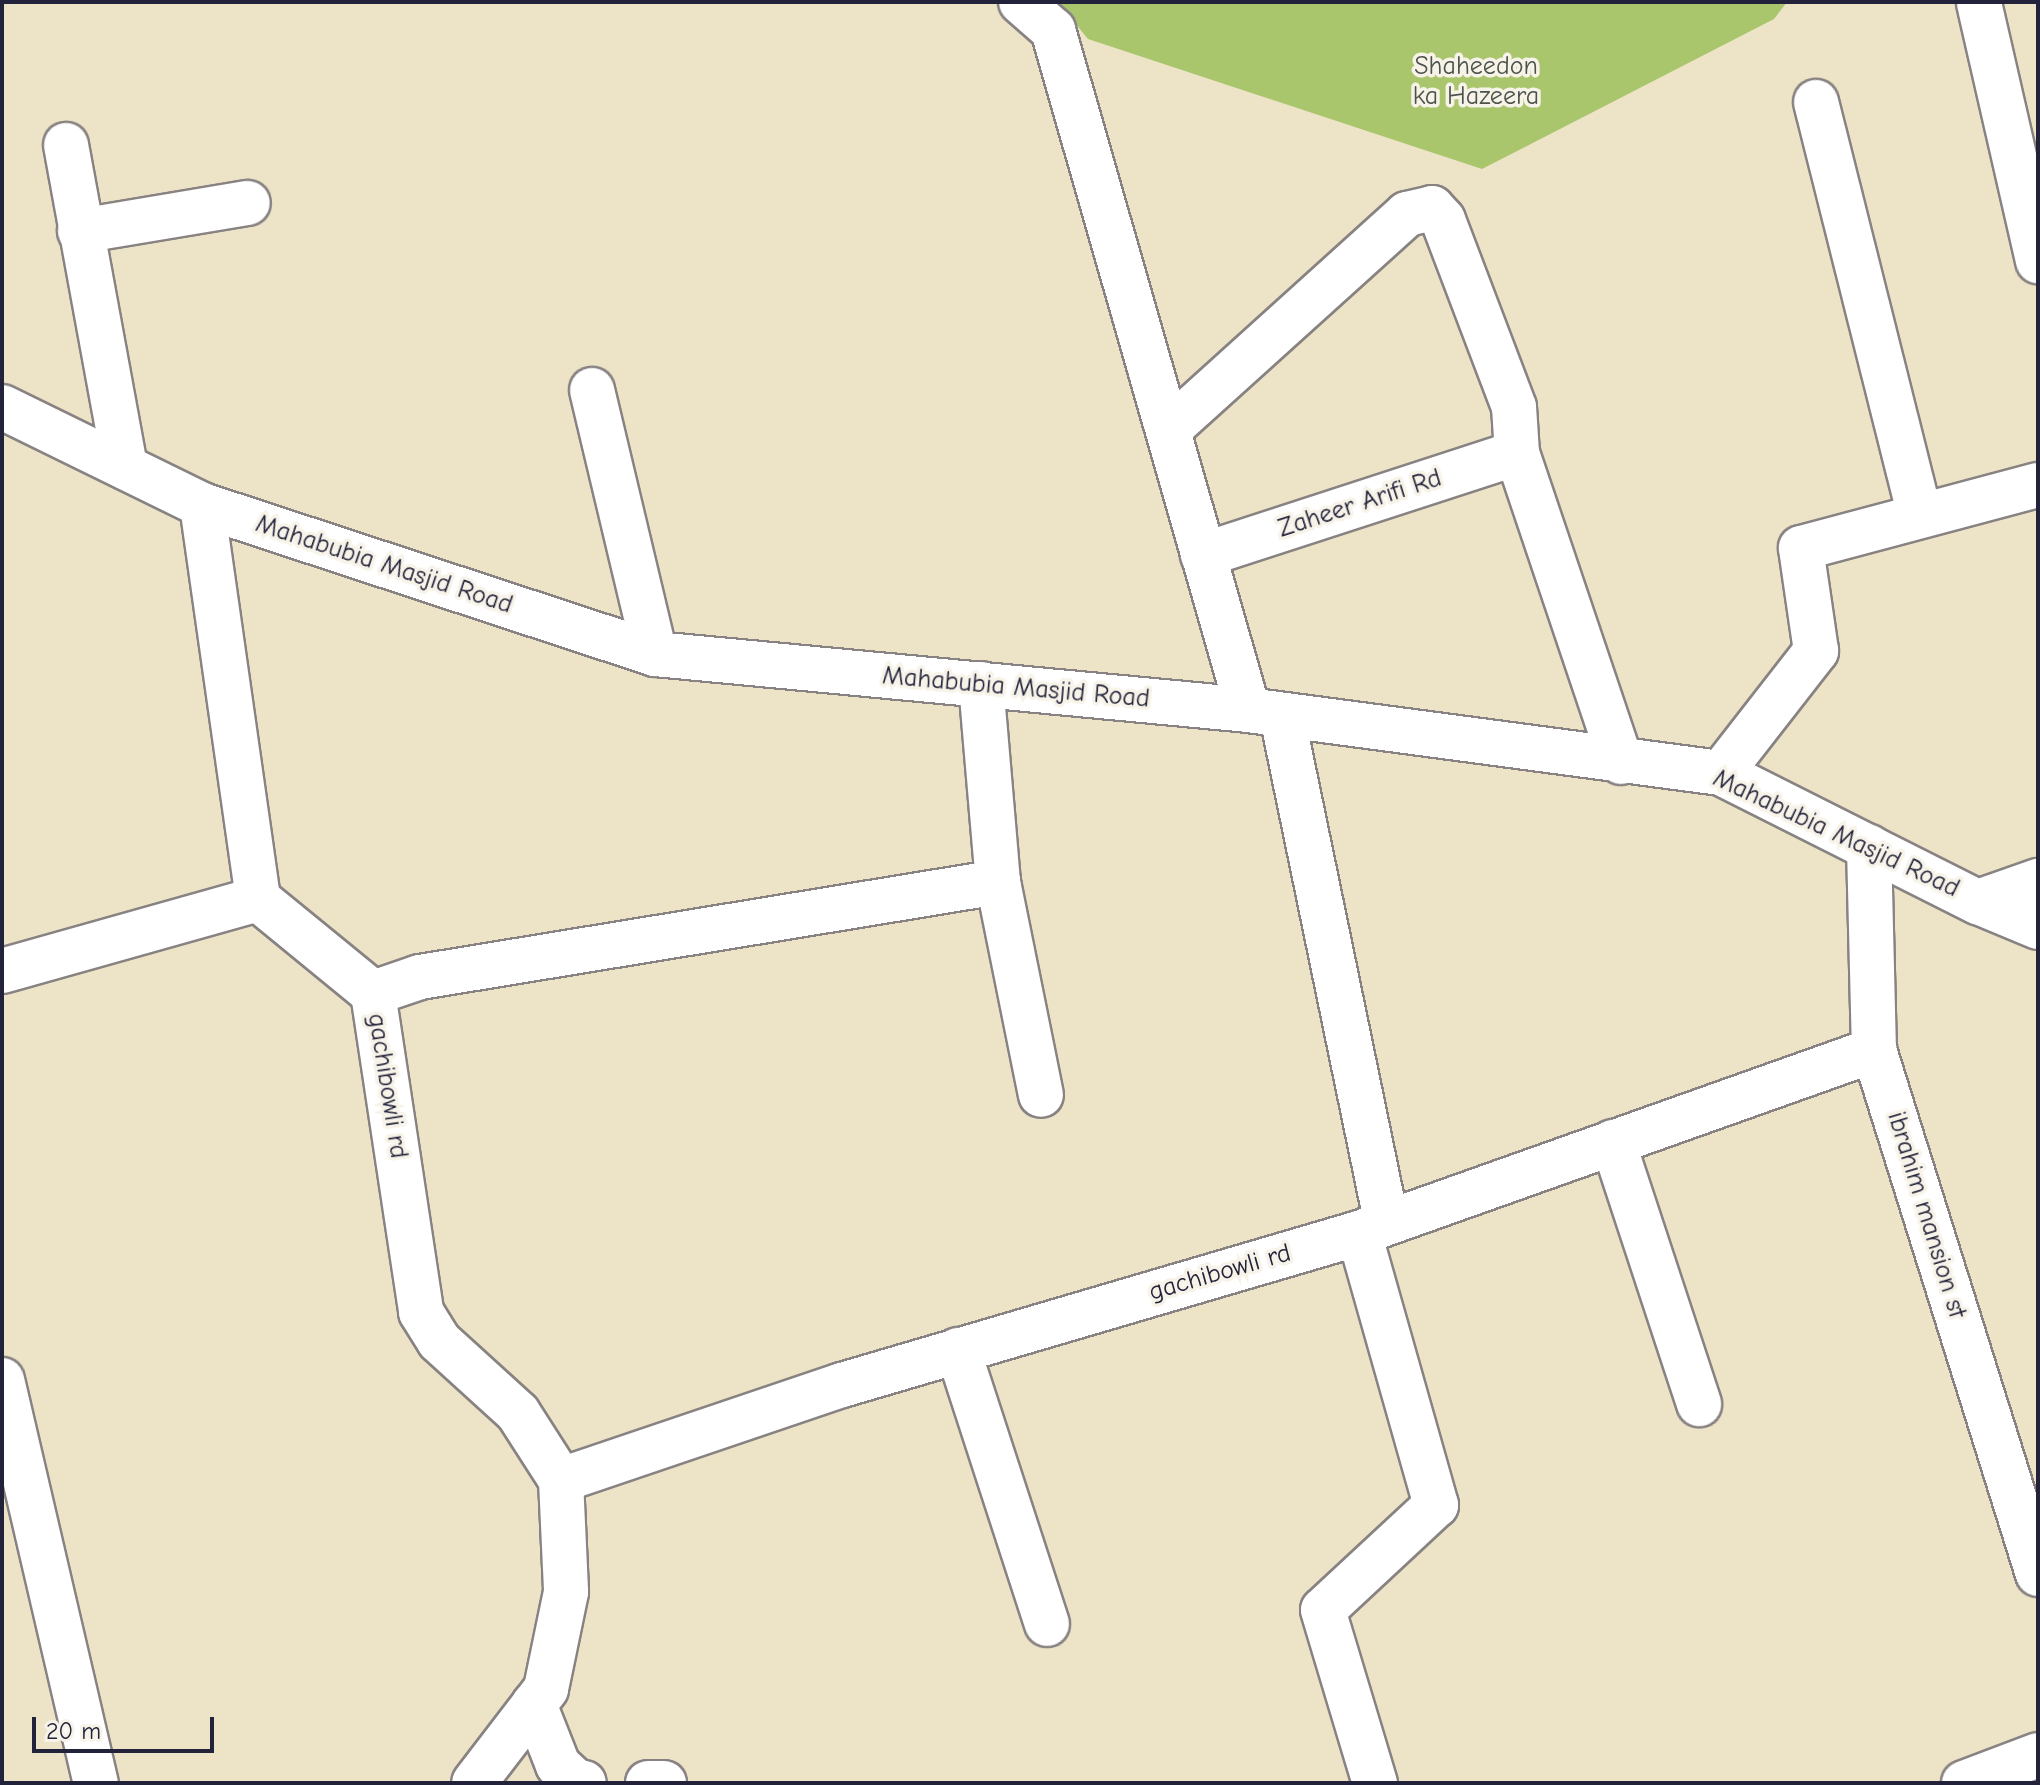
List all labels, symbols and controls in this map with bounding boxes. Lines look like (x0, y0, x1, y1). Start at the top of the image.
park label: Shaheedon ka Hazeera (1413, 51, 1539, 112)
street label: Zaheer Arifi Rd (1274, 463, 1446, 545)
street label: Mahabubia Masjid Road (252, 509, 516, 621)
street label: Mahabubia Masjid Road (881, 661, 1151, 715)
street label: Mahabubia Masjid Road (1708, 763, 1964, 905)
street label: gachibowli rd (360, 1011, 414, 1161)
street label: ibrahim mansion st (1880, 1108, 1972, 1322)
street label: gachibowli rd (1145, 1238, 1295, 1308)
scale bar (36, 1701, 218, 1751)
text: 20 m (46, 1717, 101, 1745)

